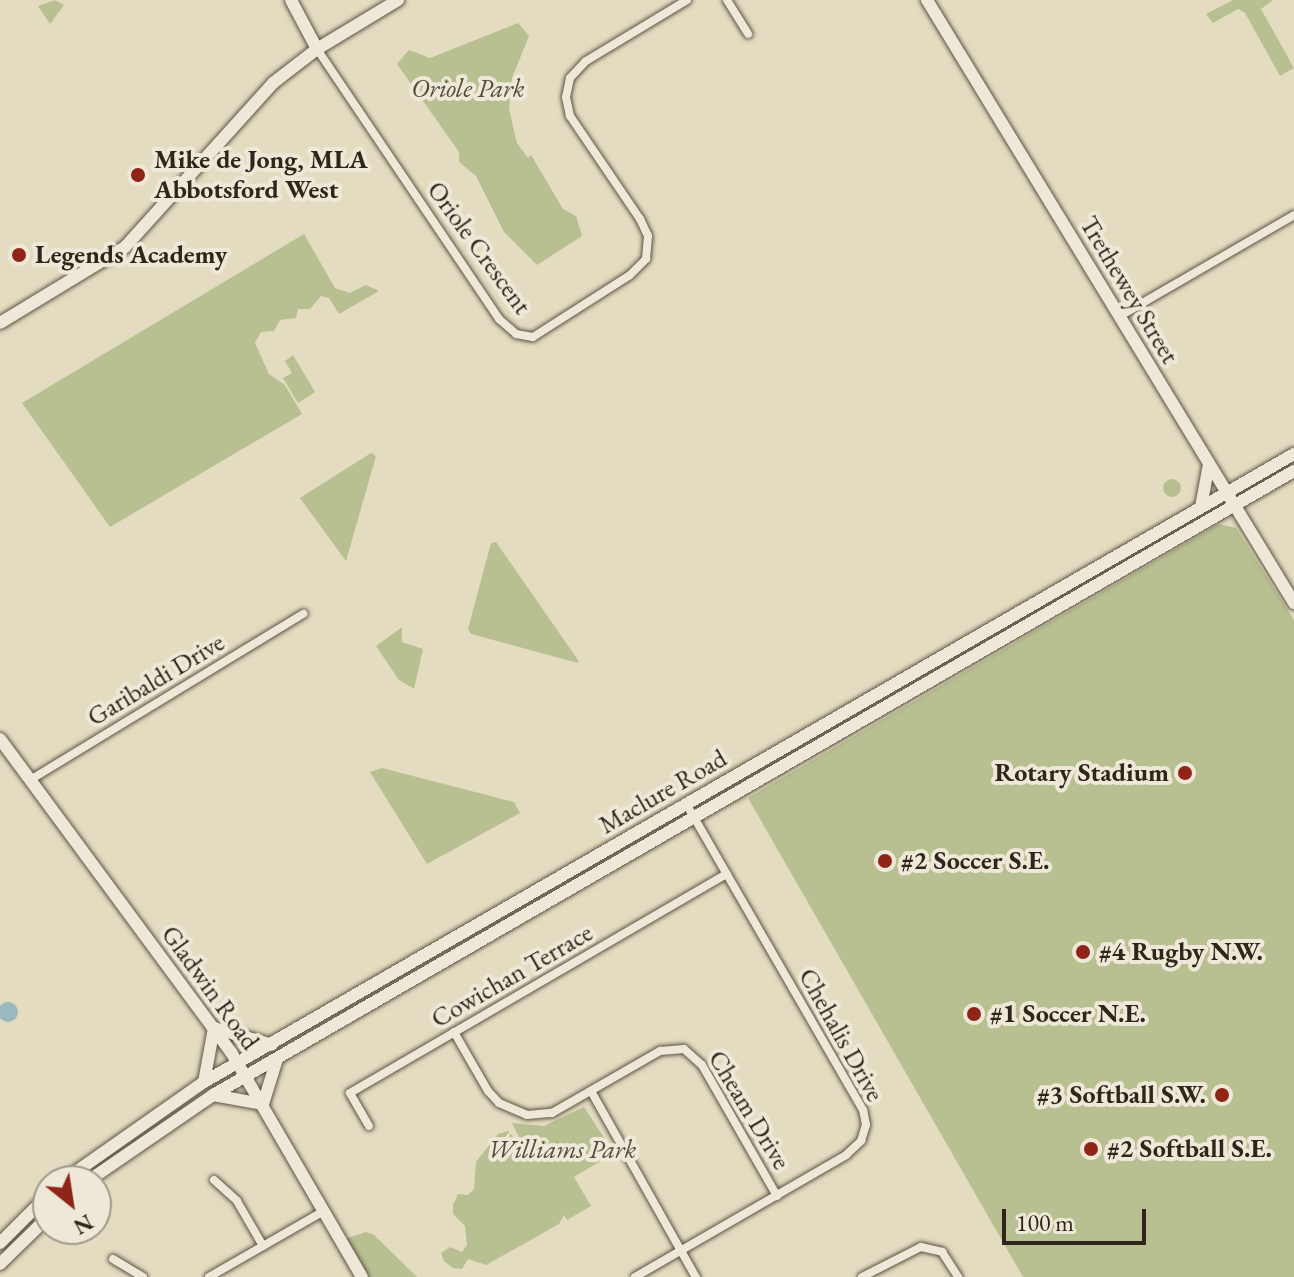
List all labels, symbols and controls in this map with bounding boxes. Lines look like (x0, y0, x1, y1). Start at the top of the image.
park label: Oriole Park (411, 73, 525, 105)
place label: Mike de Jong, MLA Abbotsford West (154, 144, 368, 206)
marker: Mike de Jong, MLA Abbotsford West (129, 166, 147, 184)
street label: Oriole Crescent (420, 175, 538, 321)
street label: Trethewey Street (1073, 211, 1185, 369)
place label: Legends Academy (35, 239, 227, 271)
marker: Legends Academy (10, 246, 28, 264)
street label: Garibaldi Drive (82, 627, 230, 733)
street label: Maclure Road (594, 743, 732, 841)
place label: Rotary Stadium (994, 757, 1169, 789)
marker: Rotary Stadium (1176, 764, 1194, 782)
place label: #2 Soccer S.E. (901, 845, 1049, 877)
marker: #2 Soccer S.E. (876, 852, 894, 870)
street label: Cowichan Terrace (426, 917, 598, 1035)
street label: Gladwin Road (154, 920, 266, 1056)
place label: #4 Rugby N.W. (1099, 936, 1263, 968)
marker: #4 Rugby N.W. (1074, 943, 1092, 961)
street label: Chehalis Drive (792, 963, 890, 1107)
place label: #1 Soccer N.E. (990, 998, 1146, 1030)
marker: #1 Soccer N.E. (965, 1005, 983, 1023)
street label: Cheam Drive (701, 1045, 797, 1175)
place label: #3 Softball S.W. (1037, 1079, 1206, 1111)
marker: #3 Softball S.W. (1213, 1086, 1231, 1104)
place label: #2 Softball S.E. (1107, 1133, 1272, 1165)
park label: Williams Park (488, 1134, 636, 1166)
marker: #2 Softball S.E. (1082, 1140, 1100, 1158)
north arrow (32, 1165, 112, 1245)
scale bar (1006, 1193, 1150, 1243)
text: N (68, 1207, 98, 1241)
text: 100 m (1016, 1207, 1074, 1238)

